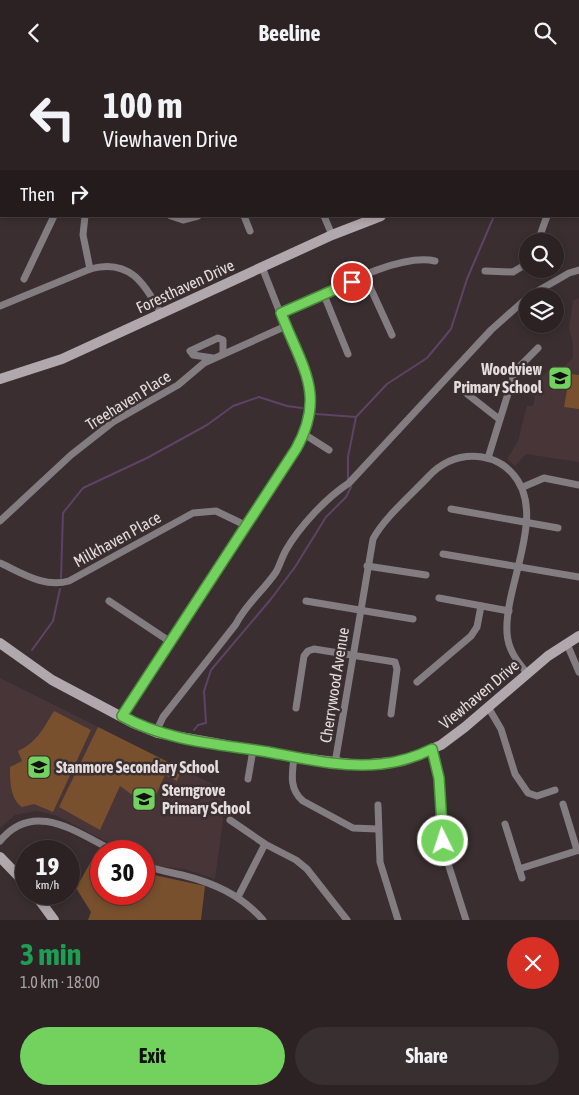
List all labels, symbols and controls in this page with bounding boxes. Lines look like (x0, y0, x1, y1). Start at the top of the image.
icon: back (20, 19, 48, 47)
icon: search (531, 19, 559, 47)
text: Beeline (259, 20, 320, 46)
icon: left (20, 85, 85, 150)
text: 100 m (103, 85, 182, 125)
text: Viewhaven Drive (103, 126, 238, 152)
icon: right (65, 180, 93, 208)
text: Then (20, 183, 55, 205)
map controls (519, 233, 564, 333)
button: search (519, 233, 564, 278)
street label: Foresthaven Drive (133, 255, 237, 317)
pin (331, 261, 373, 303)
icon: arrive (338, 268, 366, 296)
button: layers (519, 288, 564, 333)
place label: Woodview Primary School (454, 360, 543, 396)
school or university icon: Woodview Primary School (547, 365, 573, 391)
street label: Treehaven Place (82, 367, 174, 433)
street label: Milkhaven Place (70, 508, 164, 570)
street label: Cherrywood Avenue (316, 626, 353, 744)
street label: Viewhaven Drive (436, 656, 522, 732)
school or university icon: Stanmore Secondary School (26, 754, 52, 780)
place label: Stanmore Secondary School (56, 758, 220, 776)
place label: Sterngrove Primary School (162, 781, 251, 817)
school or university icon: Sterngrove Primary School (131, 786, 157, 812)
position arrow (416, 814, 468, 866)
speed limit sign: 30 (90, 840, 155, 905)
text: 19 (36, 852, 59, 880)
text: km/h (36, 878, 59, 892)
text: 3 min (20, 937, 81, 971)
button: close (507, 937, 559, 989)
text: 1.0 km · 18:00 (20, 973, 100, 991)
button: Exit (20, 1027, 285, 1085)
button: Share (295, 1027, 559, 1085)

